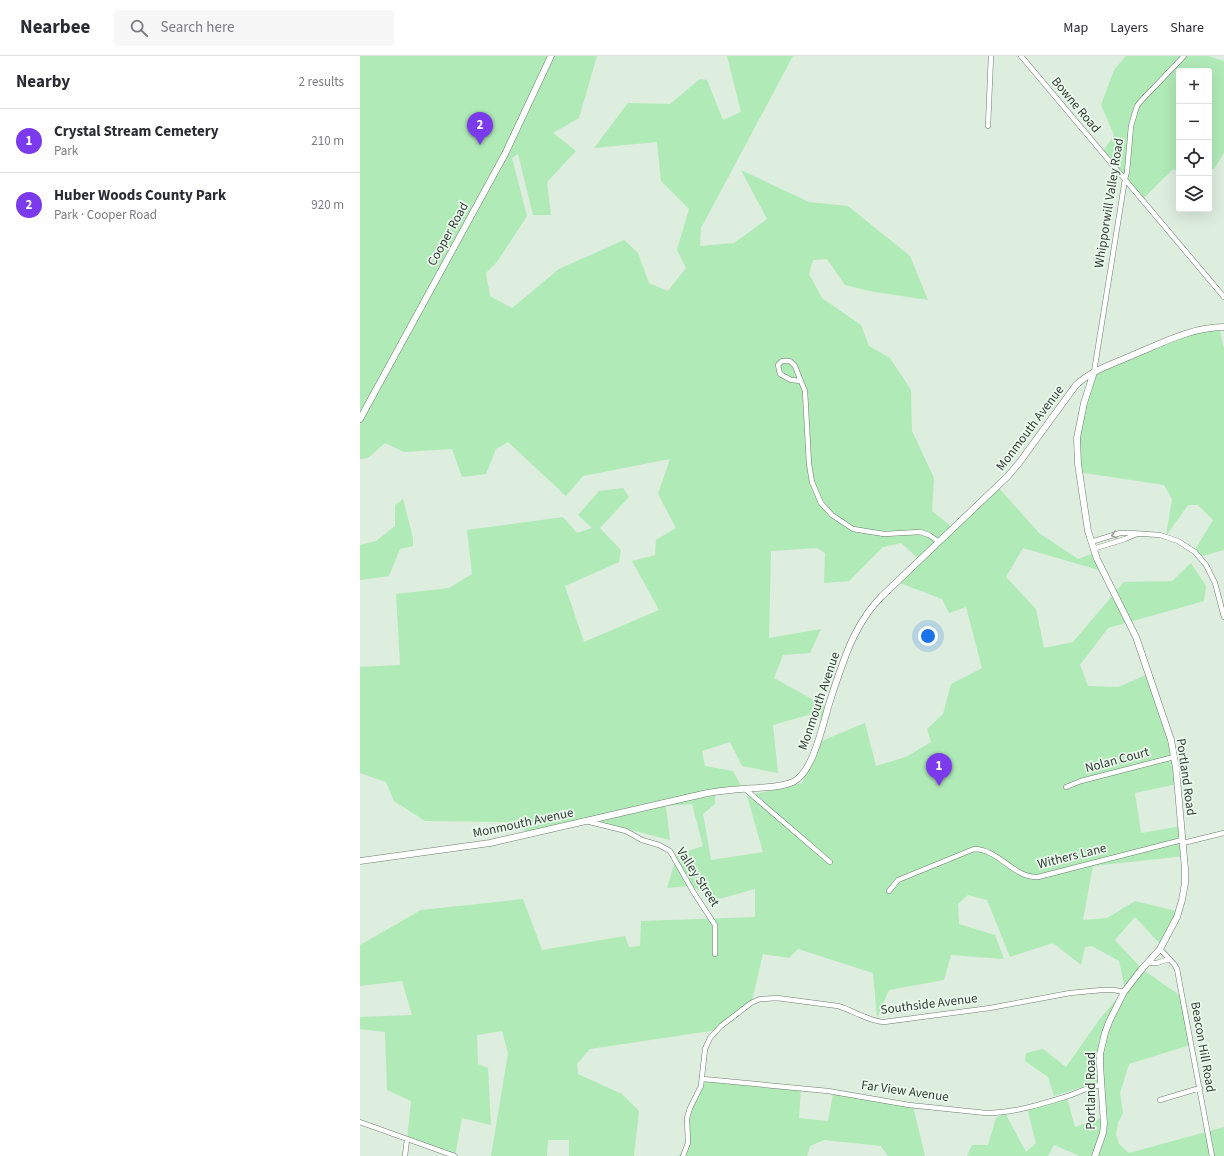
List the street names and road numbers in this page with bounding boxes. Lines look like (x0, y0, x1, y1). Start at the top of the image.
street label: Bowne Road (1047, 73, 1105, 137)
street label: Whipporwill Valley Road (1090, 137, 1128, 269)
street label: Cooper Road (423, 199, 473, 269)
street label: Monmouth Avenue (992, 382, 1068, 474)
street label: Monmouth Avenue (794, 650, 844, 752)
street label: Portland Road (1172, 737, 1200, 817)
street label: Nolan Court (1083, 743, 1152, 777)
street label: Monmouth Avenue (471, 804, 575, 842)
street label: Withers Lane (1036, 839, 1108, 873)
street label: Valley Street (672, 844, 724, 911)
street label: Southside Avenue (880, 989, 978, 1019)
street label: Beacon Hill Road (1186, 1000, 1220, 1094)
street label: Portland Road (1082, 1052, 1100, 1130)
street label: Far View Avenue (860, 1076, 950, 1106)

